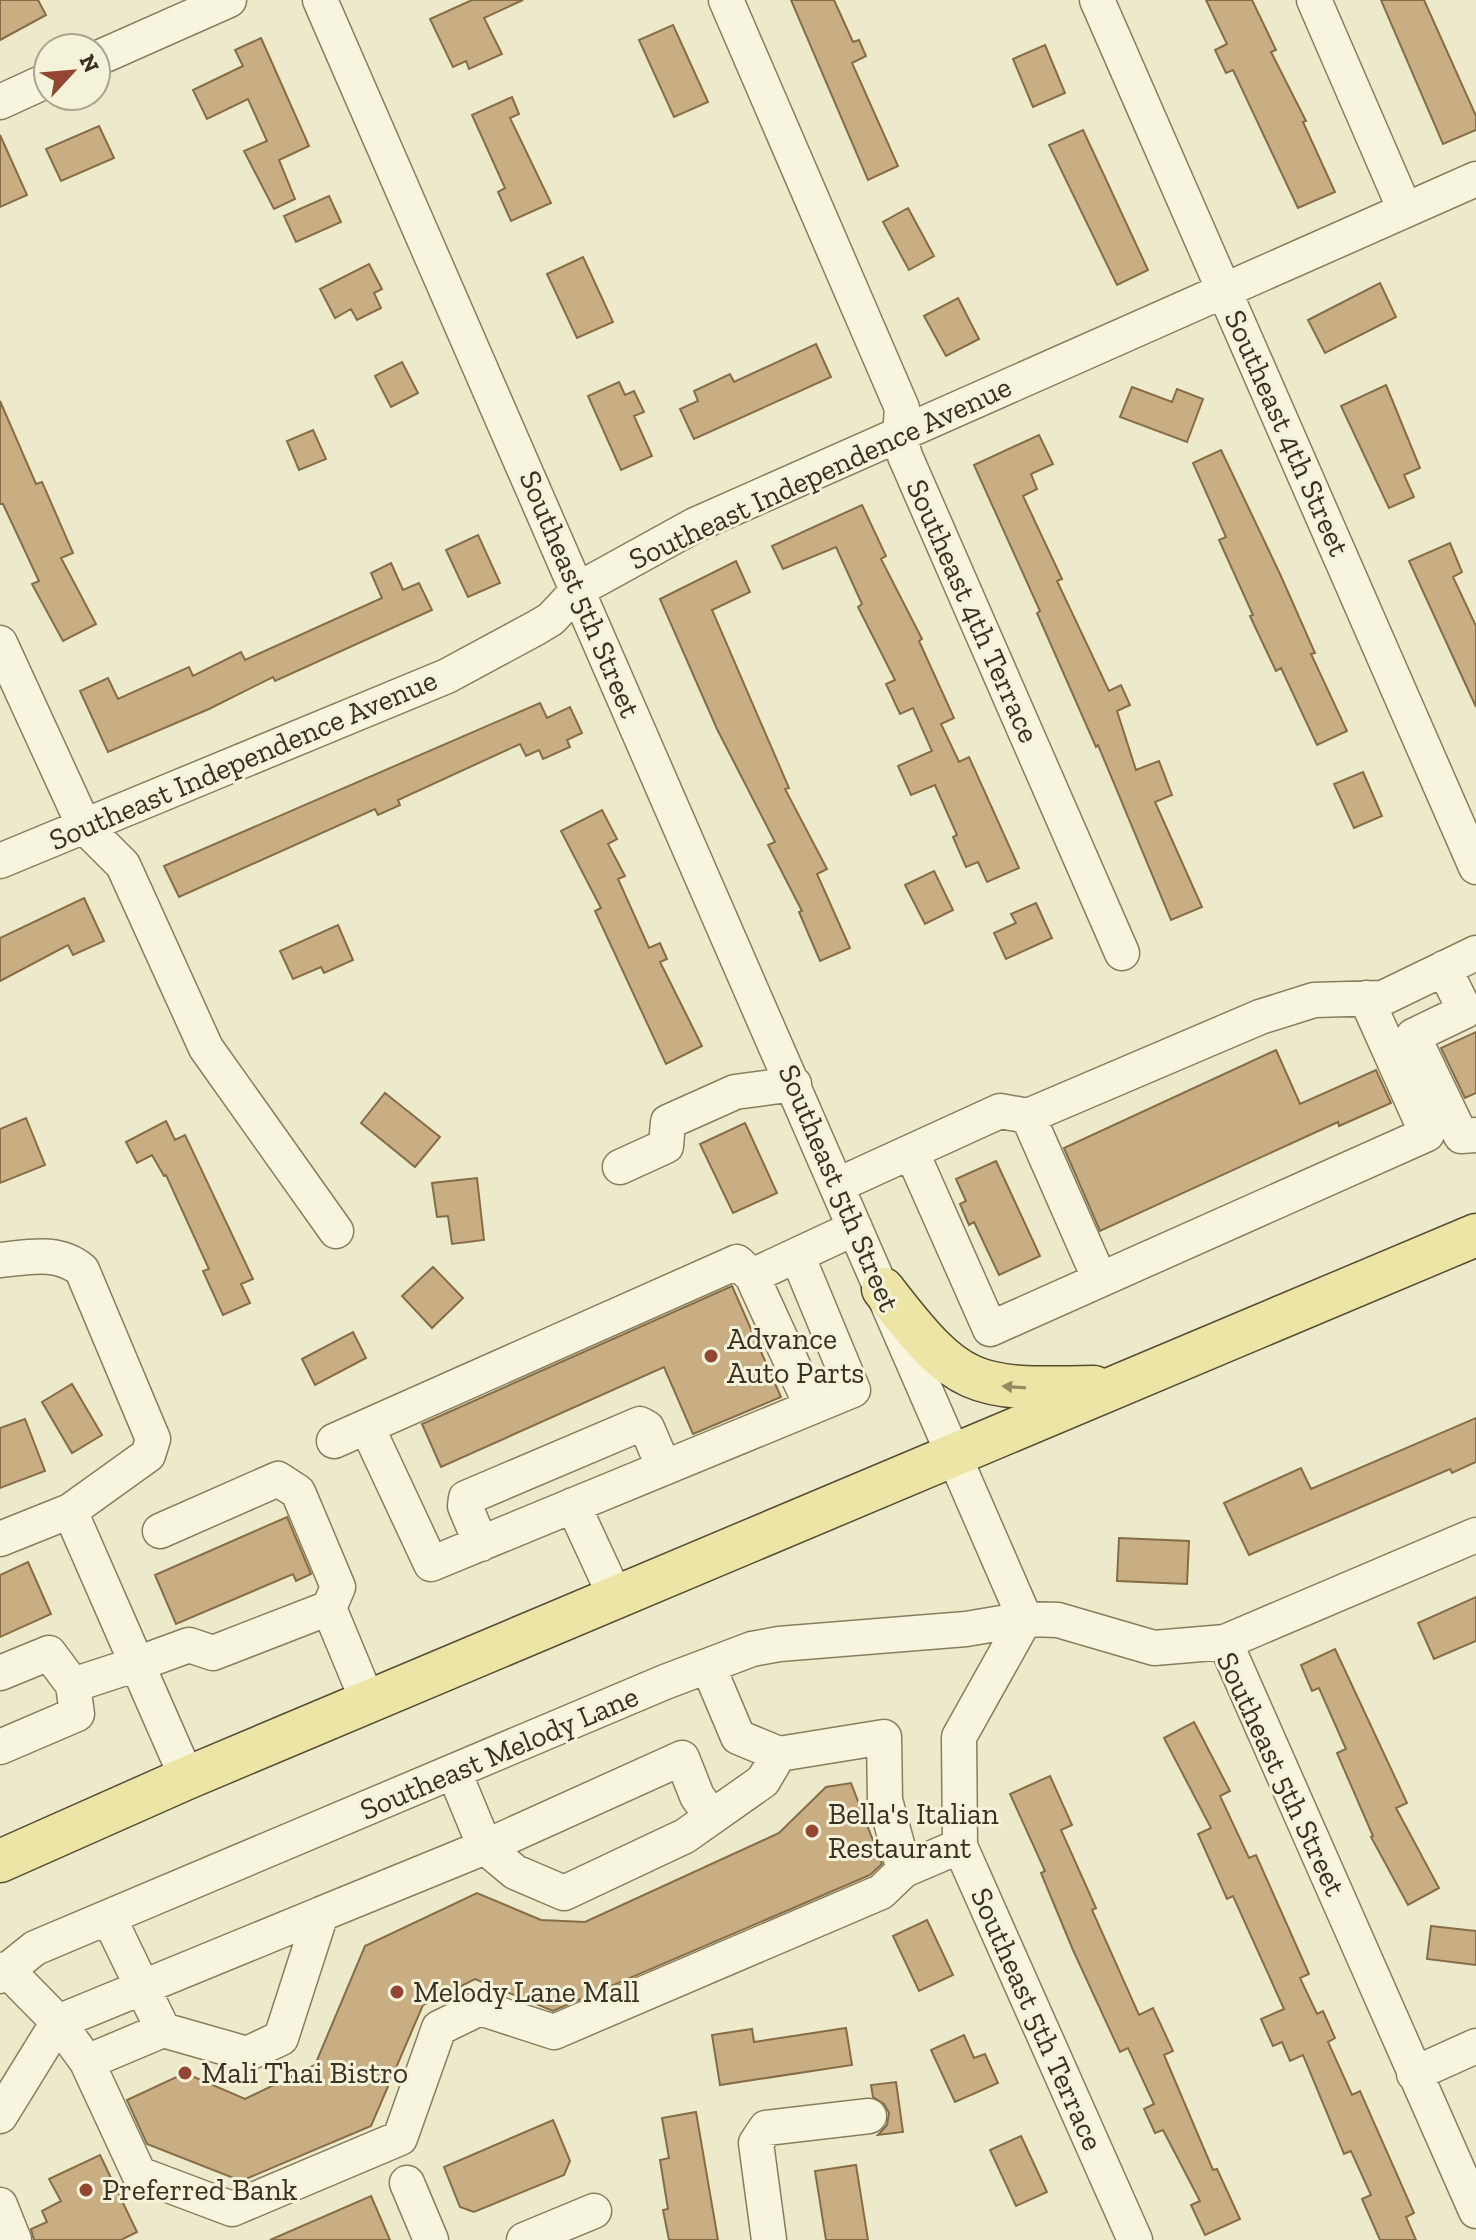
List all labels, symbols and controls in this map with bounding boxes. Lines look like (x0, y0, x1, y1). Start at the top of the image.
north arrow (32, 32, 112, 112)
text: N (74, 50, 105, 77)
street label: Southeast 4th Street (1217, 304, 1357, 562)
street label: Southeast Independence Avenue (623, 368, 1017, 578)
street label: Southeast 5th Street (512, 465, 648, 723)
street label: Southeast 4th Terrace (899, 474, 1047, 748)
street label: Southeast Independence Avenue (44, 662, 442, 858)
street label: Southeast 5th Street (771, 1059, 907, 1317)
place label: Advance Auto Parts (727, 1321, 865, 1391)
marker: Advance Auto Parts (702, 1347, 720, 1365)
one-way arrow (1001, 1380, 1026, 1393)
street label: Southeast 5th Street (1209, 1646, 1353, 1902)
street label: Southeast Melody Lane (354, 1678, 644, 1828)
place label: Bella's Italian Restaurant (828, 1796, 999, 1866)
marker: Bella's Italian Restaurant (803, 1822, 821, 1840)
street label: Southeast 5th Terrace (963, 1882, 1111, 2156)
place label: Melody Lane Mall (413, 1974, 639, 2010)
marker: Melody Lane Mall (388, 1983, 406, 2001)
place label: Mali Thai Bistro (201, 2055, 408, 2091)
marker: Mali Thai Bistro (176, 2064, 194, 2082)
place label: Preferred Bank (102, 2172, 298, 2208)
marker: Preferred Bank (77, 2181, 95, 2199)

